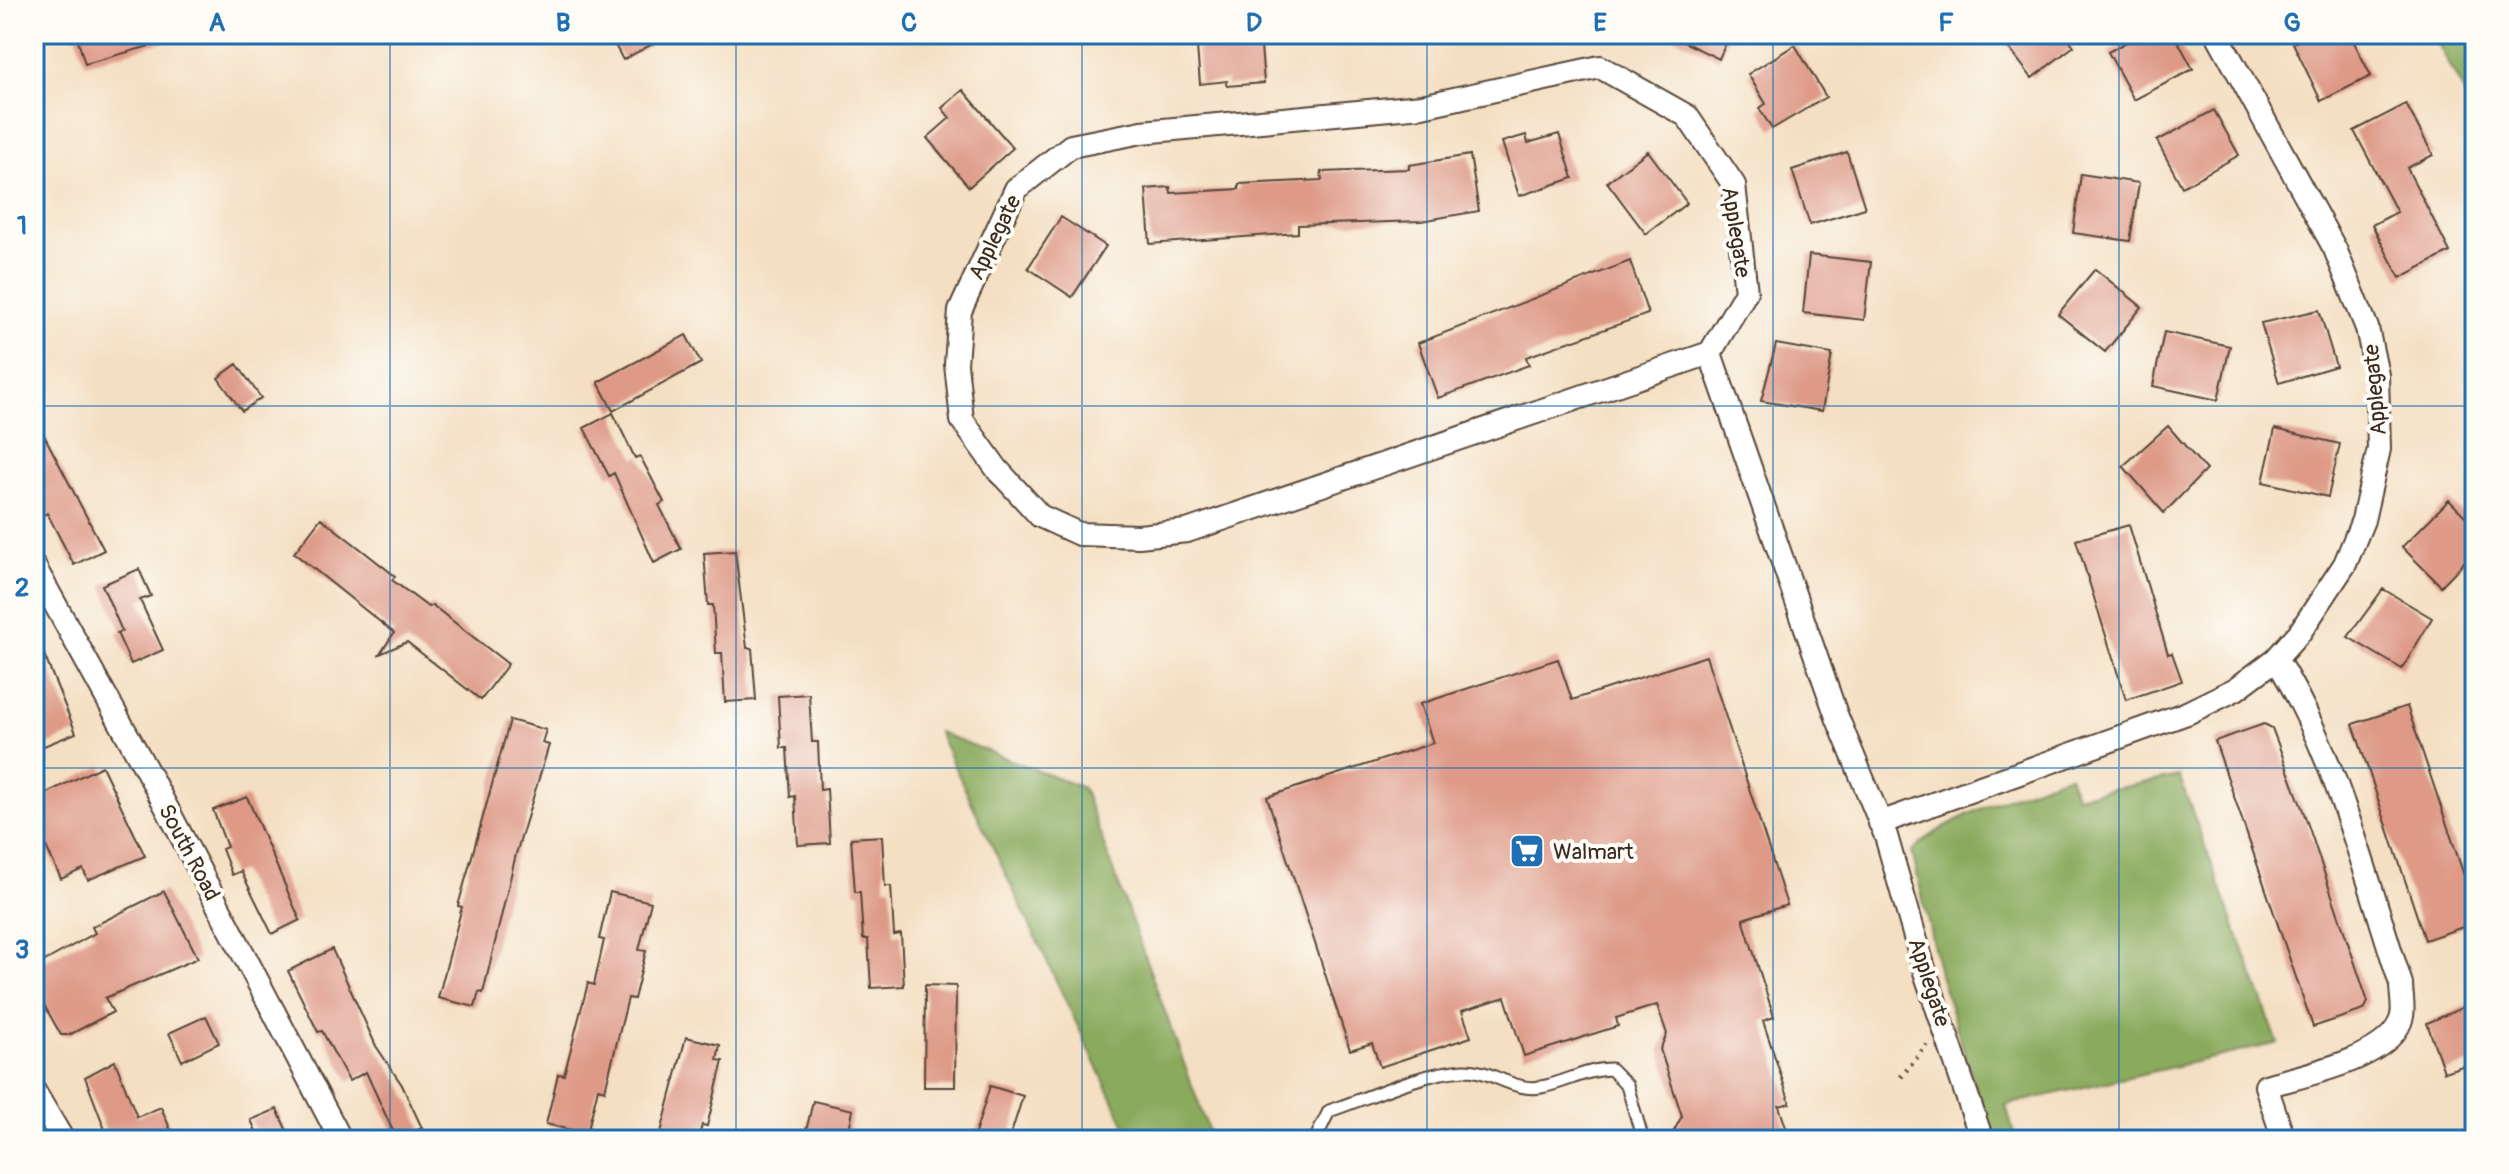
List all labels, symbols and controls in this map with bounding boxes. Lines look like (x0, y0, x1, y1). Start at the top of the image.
text: A (209, 7, 226, 39)
text: B (556, 7, 570, 39)
text: C (901, 7, 917, 39)
text: D (1246, 7, 1262, 39)
text: E (1593, 7, 1607, 39)
text: F (1938, 7, 1954, 39)
text: G (2283, 7, 2301, 39)
street label: Applegate (1715, 185, 1757, 280)
street label: Applegate (962, 190, 1028, 285)
text: 1 (17, 210, 27, 242)
street label: Applegate (2357, 343, 2393, 437)
text: 2 (15, 572, 29, 604)
street label: South Road (152, 799, 226, 906)
supermarket icon: Walmart (1508, 832, 1546, 870)
place label: Walmart (1553, 838, 1634, 866)
text: 3 (15, 934, 29, 966)
street label: Applegate (1902, 934, 1957, 1030)

